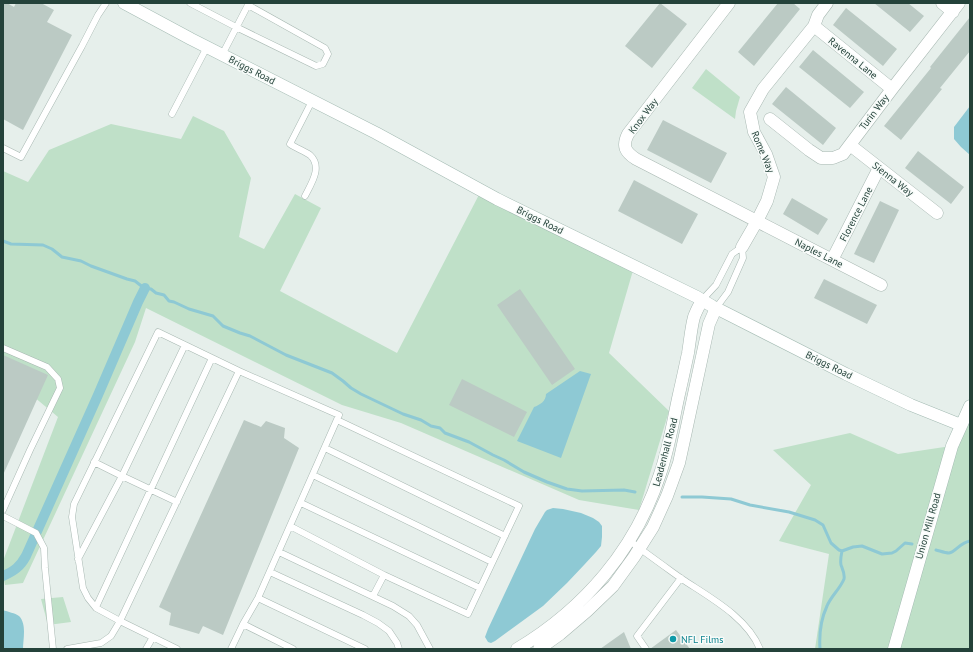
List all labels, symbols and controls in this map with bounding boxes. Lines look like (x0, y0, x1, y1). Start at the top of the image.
street label: Ravenna Lane (826, 34, 880, 82)
street label: Briggs Road (226, 53, 278, 87)
street label: Turin Way (856, 91, 892, 132)
street label: Knox Way (625, 95, 661, 136)
street label: Rome Way (748, 129, 778, 175)
street label: Sienna Way (870, 159, 917, 199)
street label: Florence Lane (837, 184, 875, 244)
street label: Briggs Road (514, 203, 566, 237)
street label: Naples Lane (793, 235, 845, 271)
street label: Briggs Road (803, 348, 855, 382)
street label: Leadenhall Road (650, 416, 680, 488)
street label: Union Mill Road (912, 491, 944, 561)
place label: NFL Films (681, 633, 723, 646)
marker: NFL Films (668, 634, 678, 644)

